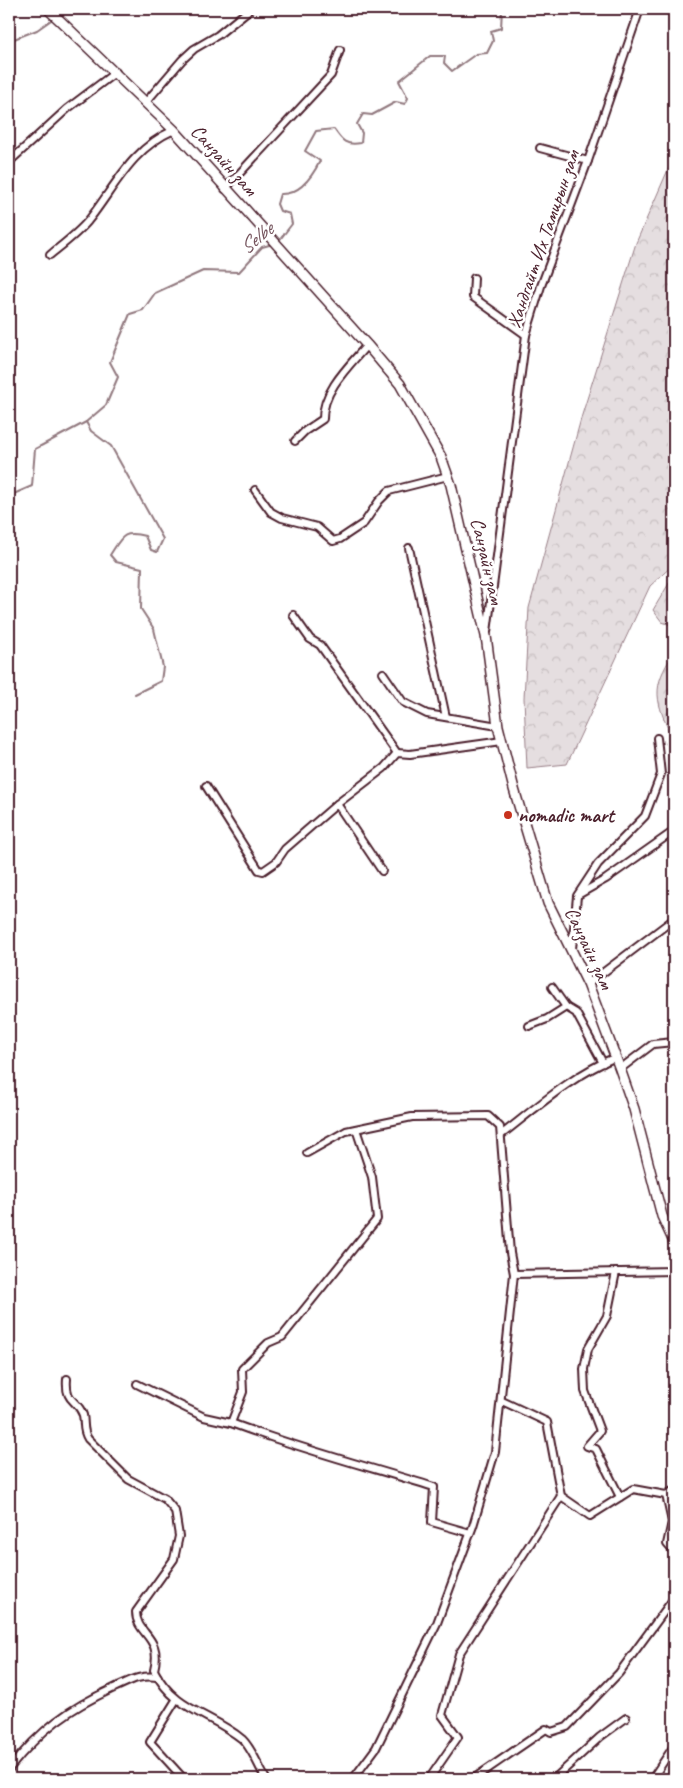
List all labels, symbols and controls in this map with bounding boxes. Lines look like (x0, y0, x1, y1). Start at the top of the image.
street label: Санзайн зам (185, 119, 264, 202)
street label: Хандгайт Их Тамирын зам (501, 146, 586, 331)
water label: Selbe (234, 214, 281, 260)
street label: Санзайн зам (465, 516, 509, 608)
place label: nomadic mart (518, 803, 616, 828)
marker: nomadic mart (502, 809, 514, 821)
street label: Санзайн зам (559, 903, 620, 994)

